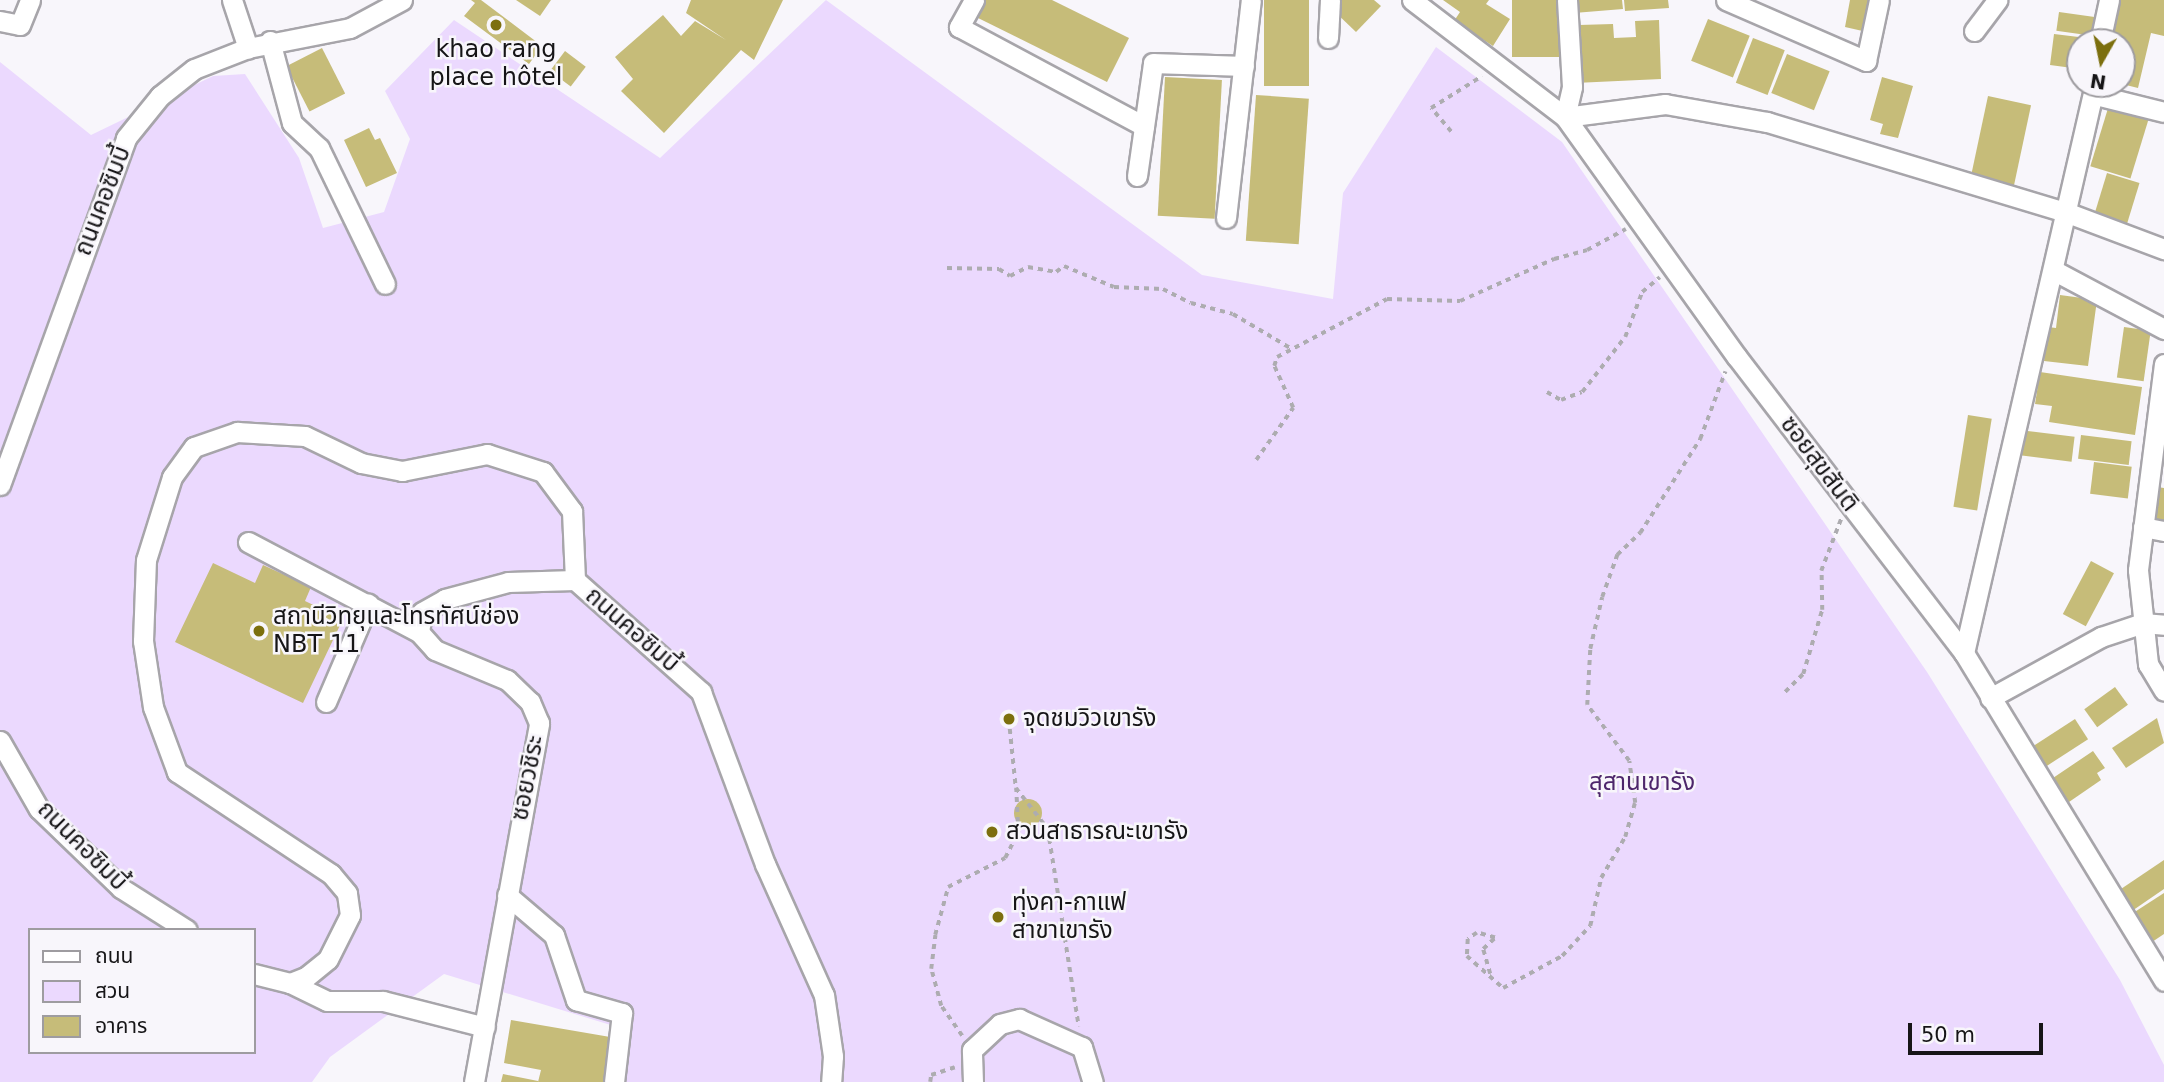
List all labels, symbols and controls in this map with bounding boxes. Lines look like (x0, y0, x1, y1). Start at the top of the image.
marker: khao rang place hôtel (488, 17, 504, 33)
north arrow (2066, 28, 2136, 98)
place label: khao rang place hôtel (430, 36, 562, 92)
text: N (2088, 70, 2108, 94)
street label: ถนนคอซิมบี้ (69, 142, 137, 260)
street label: ซอยสุขสันติ (1774, 411, 1864, 517)
street label: ถนนคอซิมบี้ (579, 581, 685, 679)
place label: สถานีวิทยุและโทรทัศน์ช่อง NBT 11 (273, 603, 520, 659)
marker: สถานีวิทยุและโทรทัศน์ช่อง NBT 11 (251, 623, 267, 639)
place label: จุดชมวิวเขารัง (1023, 705, 1156, 733)
marker: จุดชมวิวเขารัง (1001, 711, 1017, 727)
street label: ซอยวชิระ (506, 733, 550, 823)
park label: สุสานเขารัง (1589, 769, 1695, 797)
street label: ถนนคอซิมบี้ (31, 795, 133, 897)
place label: สวนสาธารณะเขารัง (1006, 818, 1188, 846)
marker: สวนสาธารณะเขารัง (984, 824, 1000, 840)
place label: ทุ่งคา-กาแฟ สาขาเขารัง (1012, 889, 1126, 945)
marker: ทุ่งคา-กาแฟ สาขาเขารัง (990, 909, 1006, 925)
legend (28, 928, 256, 1054)
text: ถนน (95, 944, 133, 968)
text: สวน (95, 979, 130, 1003)
scale bar (1912, 1009, 2047, 1052)
text: อาคาร (95, 1014, 147, 1038)
text: 50 m (1921, 1023, 1975, 1047)

